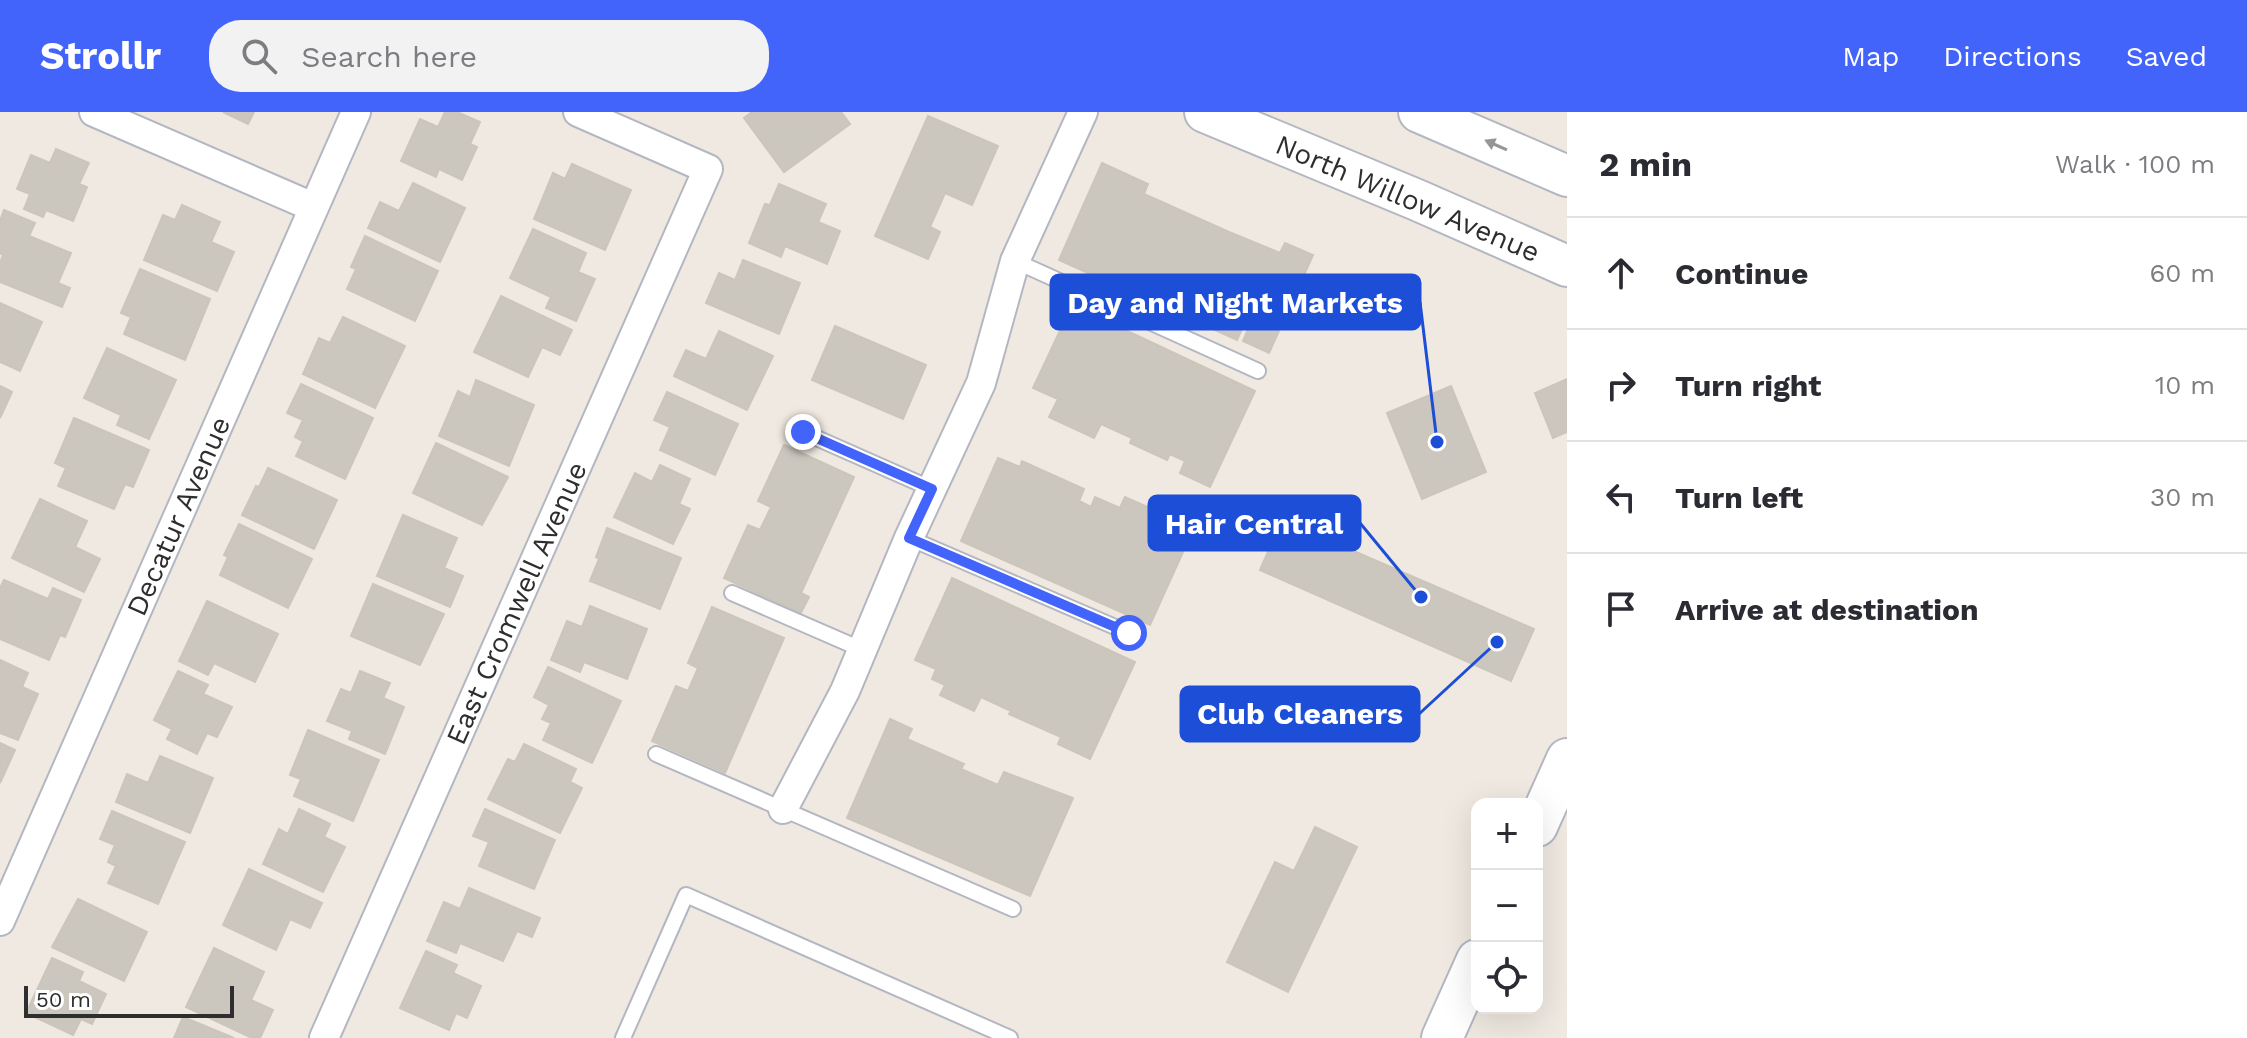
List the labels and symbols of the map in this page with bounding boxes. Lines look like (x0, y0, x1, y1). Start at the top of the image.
street label: North Willow Avenue (1271, 128, 1545, 269)
one-way arrow (1484, 138, 1507, 151)
callout: Day and Night Markets (1051, 275, 1420, 329)
text: Day and Night Markets (1067, 285, 1403, 320)
street label: Decatur Avenue (120, 411, 237, 621)
route end (785, 414, 821, 450)
street label: East Cromwell Avenue (439, 457, 594, 750)
callout: Hair Central (1149, 496, 1360, 550)
text: Hair Central (1165, 506, 1344, 541)
route start (1111, 615, 1147, 651)
callout: Club Cleaners (1181, 687, 1419, 741)
text: Club Cleaners (1197, 696, 1403, 731)
scale bar (24, 982, 234, 1018)

